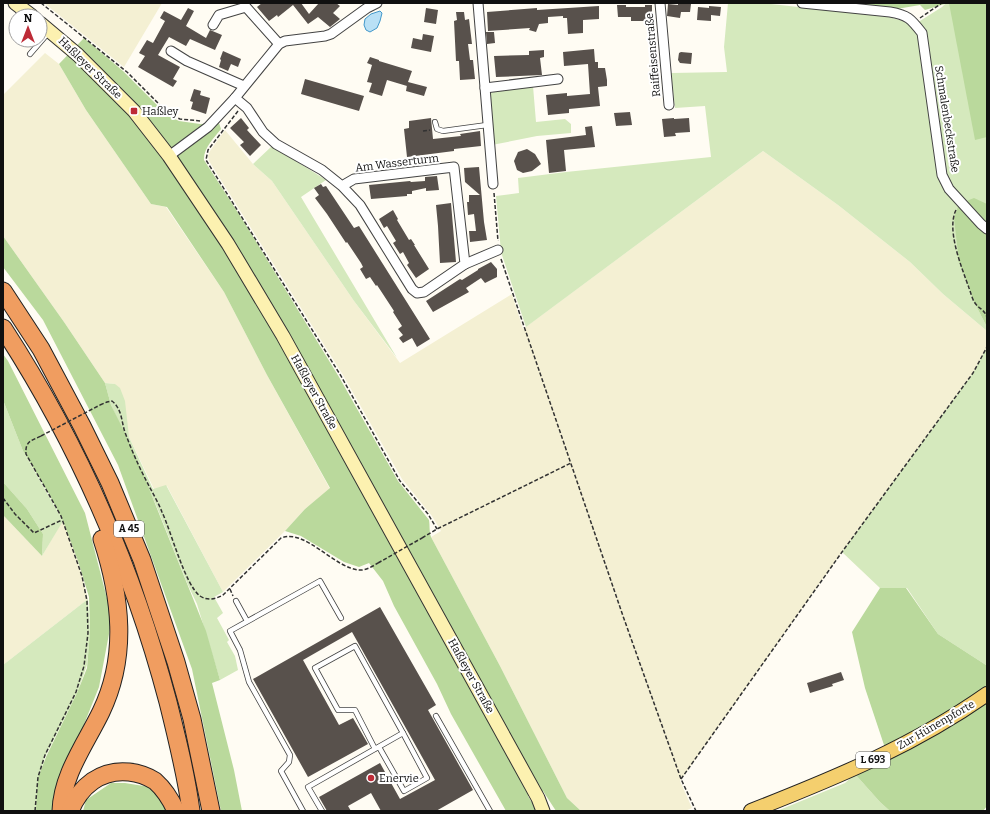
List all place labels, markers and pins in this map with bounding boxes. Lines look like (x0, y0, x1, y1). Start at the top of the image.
place label: Haßley (142, 105, 179, 118)
marker: Haßley (129, 106, 139, 116)
place label: Enervie (379, 772, 419, 785)
marker: Enervie (366, 773, 376, 783)

